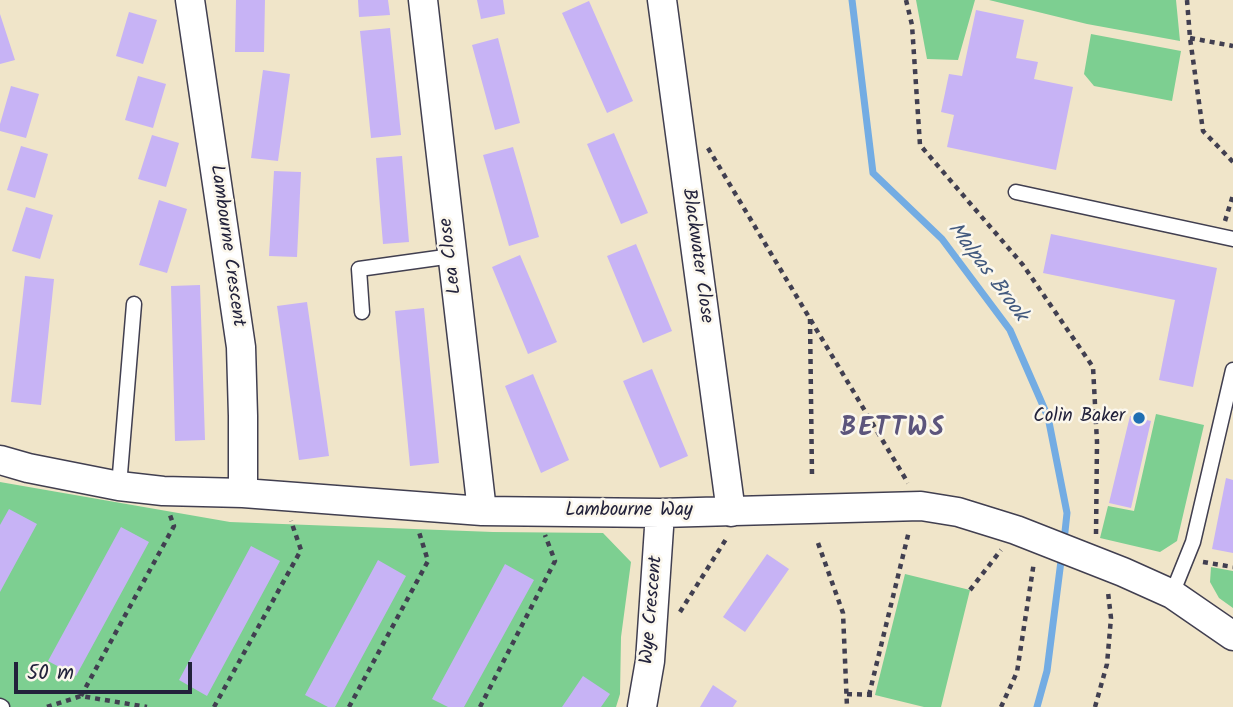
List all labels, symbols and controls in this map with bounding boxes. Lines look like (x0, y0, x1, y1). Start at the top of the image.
street label: Lambourne Crescent (203, 163, 249, 329)
street label: Blackwater Close (675, 187, 717, 325)
street label: Lea Close (436, 217, 468, 295)
water label: Malpas Brook (940, 218, 1032, 328)
place label: Colin Baker (1033, 407, 1125, 429)
marker: Colin Baker (1131, 410, 1147, 426)
district label: BETTWS (841, 415, 945, 447)
street label: Lambourne Way (565, 501, 693, 523)
street label: Wye Crescent (637, 555, 669, 665)
scale bar (18, 648, 196, 692)
text: 50 m (27, 657, 74, 690)

